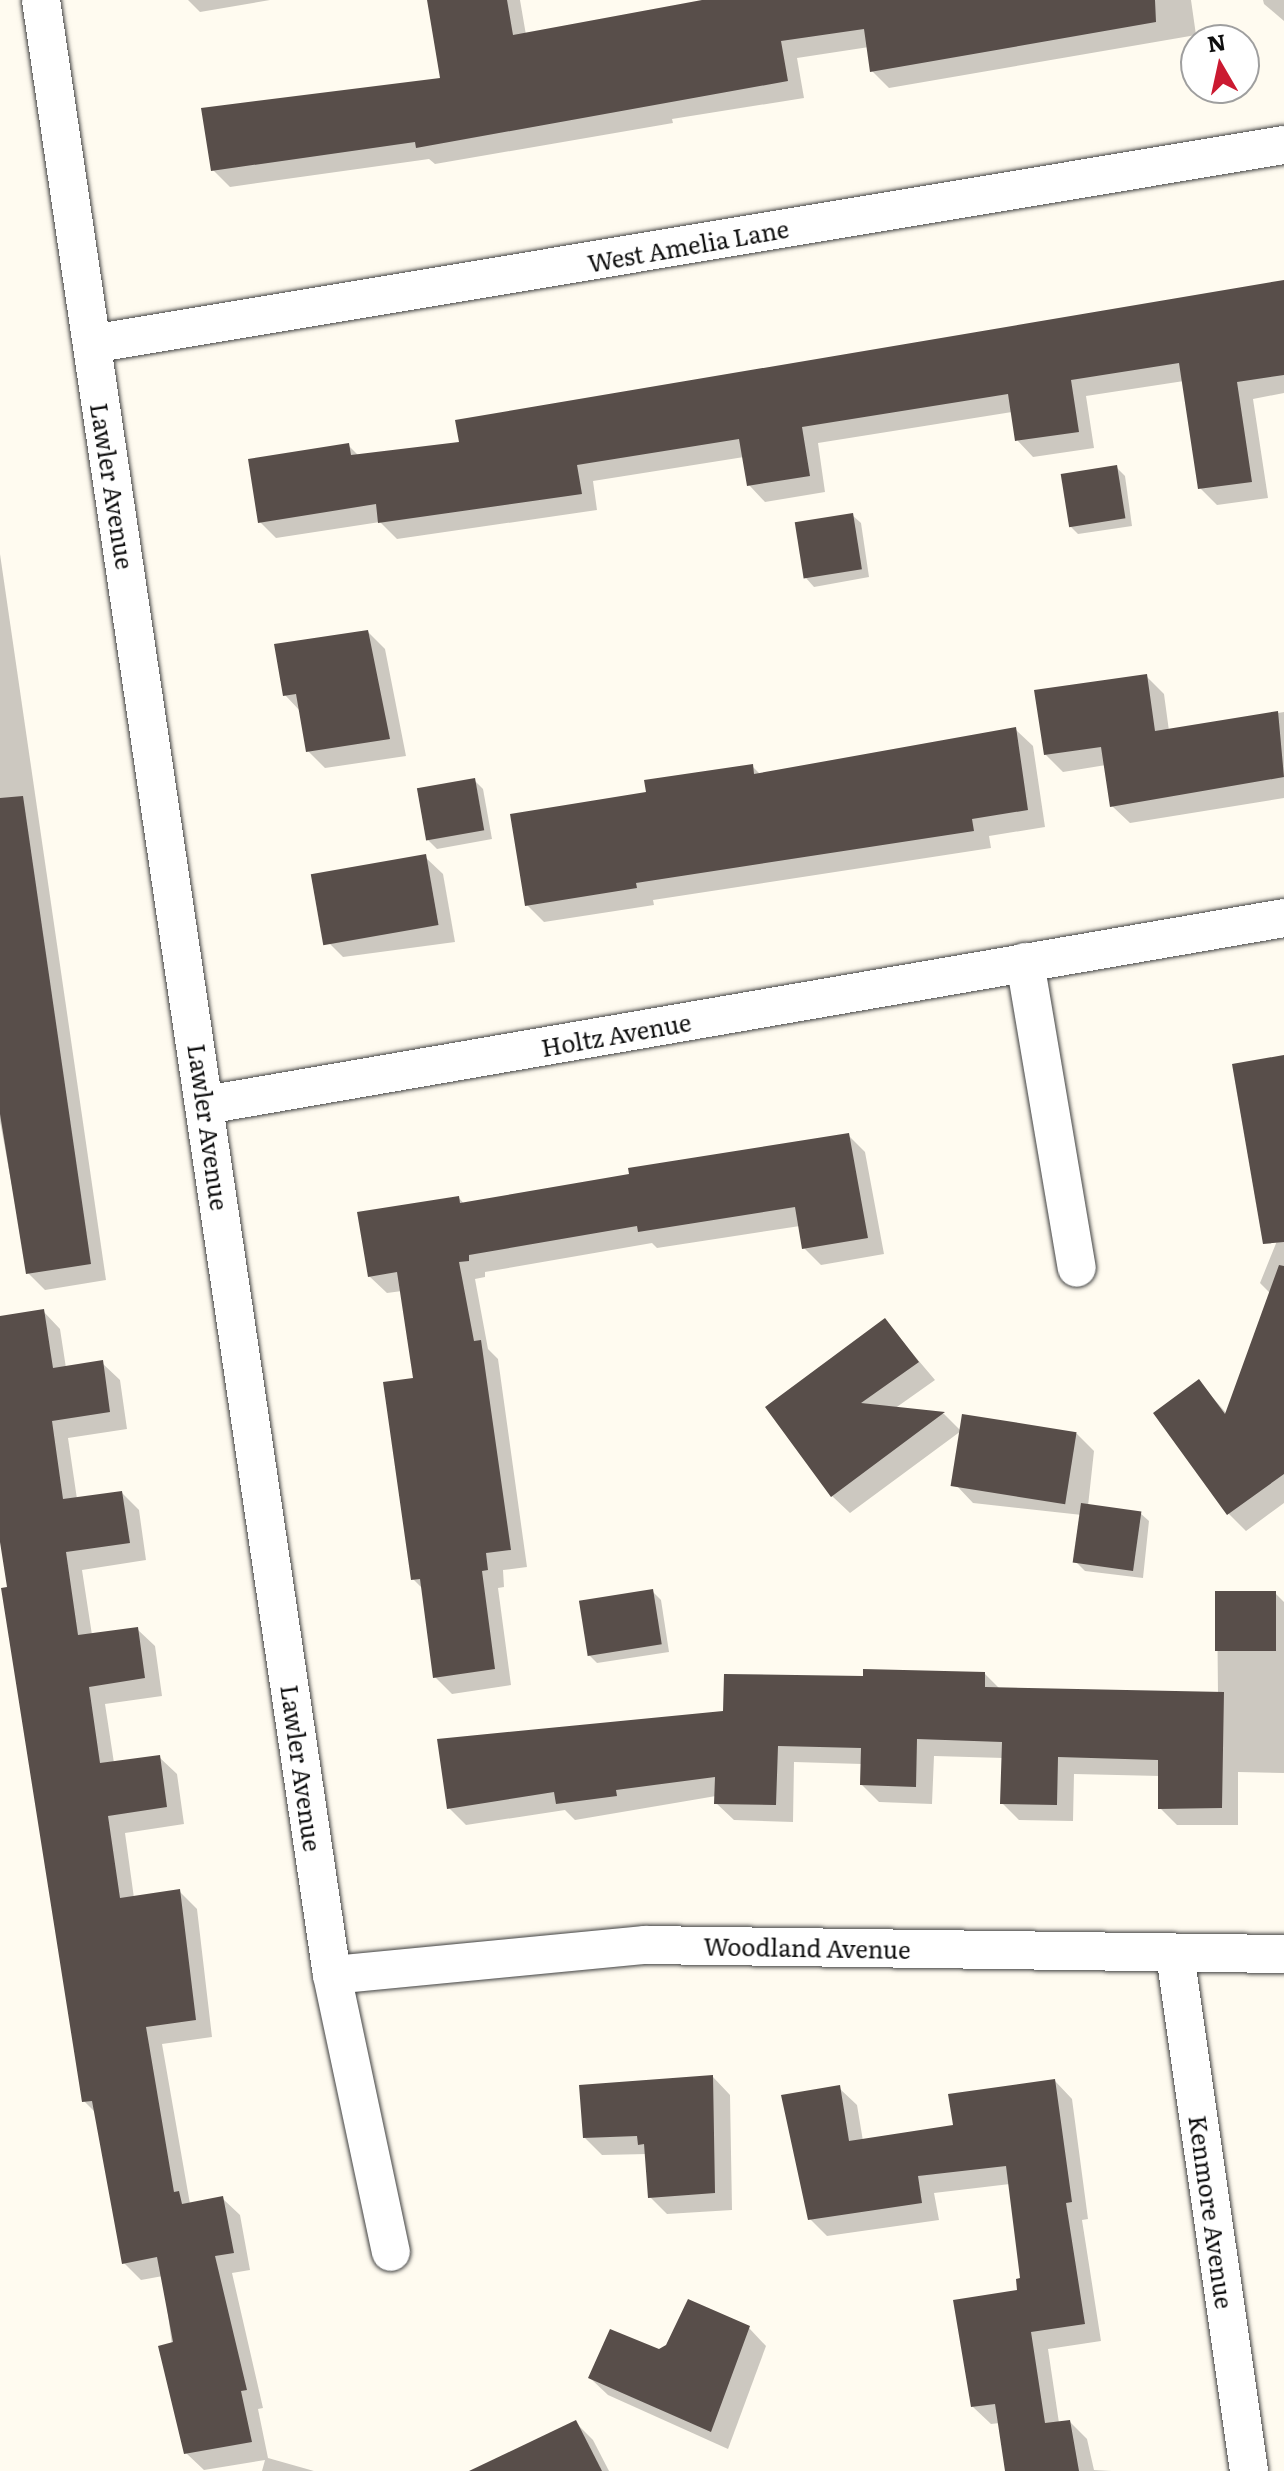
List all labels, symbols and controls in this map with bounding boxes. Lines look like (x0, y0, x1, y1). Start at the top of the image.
north arrow (1180, 24, 1260, 104)
text: N (1205, 24, 1228, 60)
street label: West Amelia Lane (585, 213, 791, 277)
street label: Lawler Avenue (86, 401, 140, 571)
street label: Holtz Avenue (539, 1007, 693, 1061)
street label: Lawler Avenue (183, 1042, 235, 1212)
street label: Lawler Avenue (276, 1683, 328, 1853)
street label: Woodland Avenue (703, 1931, 911, 1963)
street label: Kenmore Avenue (1184, 2113, 1240, 2311)

